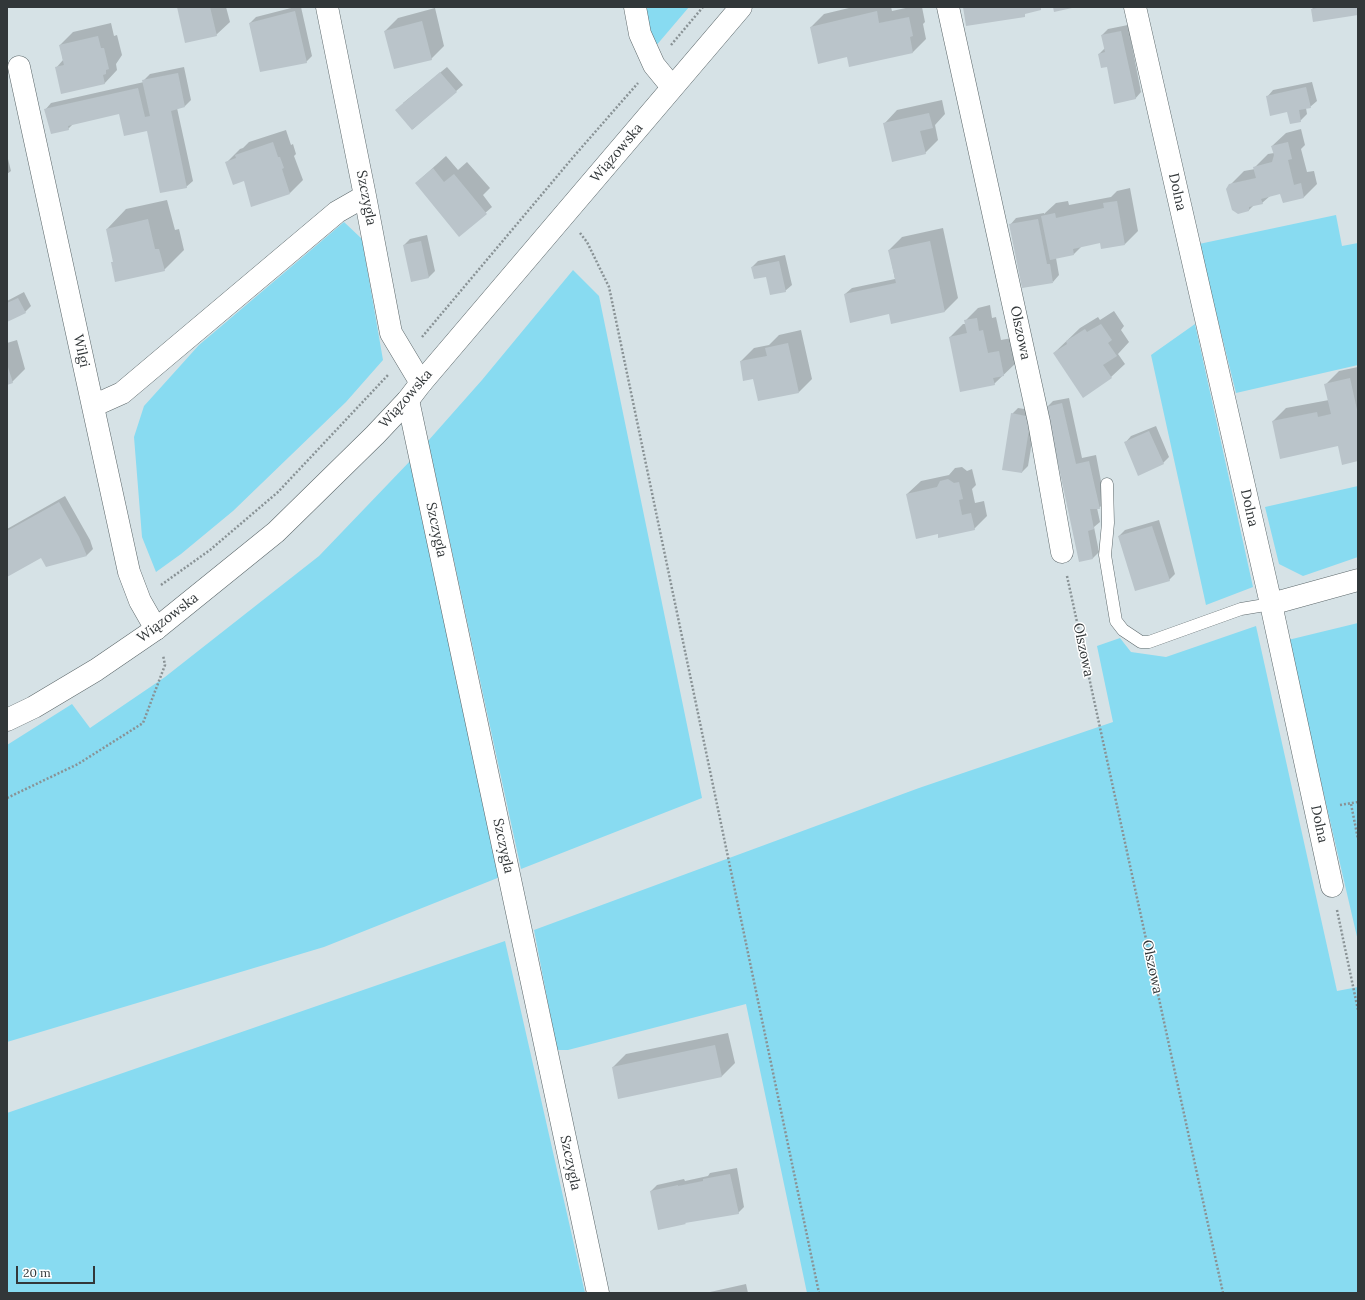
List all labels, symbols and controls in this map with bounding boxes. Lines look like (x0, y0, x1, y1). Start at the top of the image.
street label: Wiązowska (587, 120, 647, 186)
street label: Szczygla (352, 169, 380, 227)
street label: Dolna (1165, 172, 1189, 212)
street label: Olszowa (1006, 304, 1034, 362)
street label: Wilgi (69, 333, 93, 369)
street label: Wiązowska (376, 366, 436, 432)
street label: Dolna (1237, 488, 1261, 528)
street label: Szczygla (422, 501, 450, 559)
street label: Wiązowska (134, 590, 202, 646)
street label: Olszowa (1069, 621, 1097, 679)
street label: Dolna (1307, 804, 1331, 844)
street label: Szczygla (489, 817, 517, 875)
street label: Olszowa (1138, 938, 1166, 996)
street label: Szczygla (556, 1134, 584, 1192)
scale bar (18, 1258, 97, 1284)
text: 20 m (23, 1265, 51, 1280)

